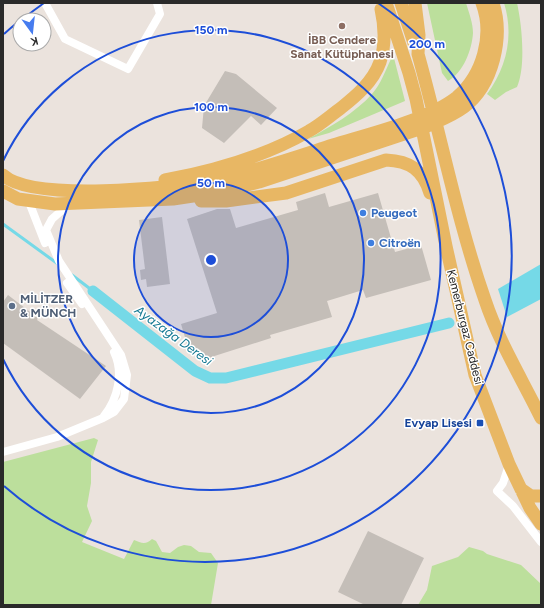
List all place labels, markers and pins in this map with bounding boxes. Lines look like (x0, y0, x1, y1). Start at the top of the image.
marker: İBB Cendere Sanat Kütüphanesi (337, 21, 347, 31)
place label: İBB Cendere Sanat Kütüphanesi (290, 33, 394, 61)
place label: Peugeot (371, 206, 417, 220)
marker: Peugeot (358, 208, 368, 218)
place label: Citroën (379, 236, 421, 250)
marker: Citroën (366, 238, 376, 248)
centre of rings (204, 253, 218, 267)
place label: MİLİTZER & MÜNCH (20, 292, 76, 320)
marker: MİLİTZER & MÜNCH (7, 301, 17, 311)
place label: Evyap Lisesi (405, 416, 472, 430)
marker: Evyap Lisesi (475, 418, 485, 428)

